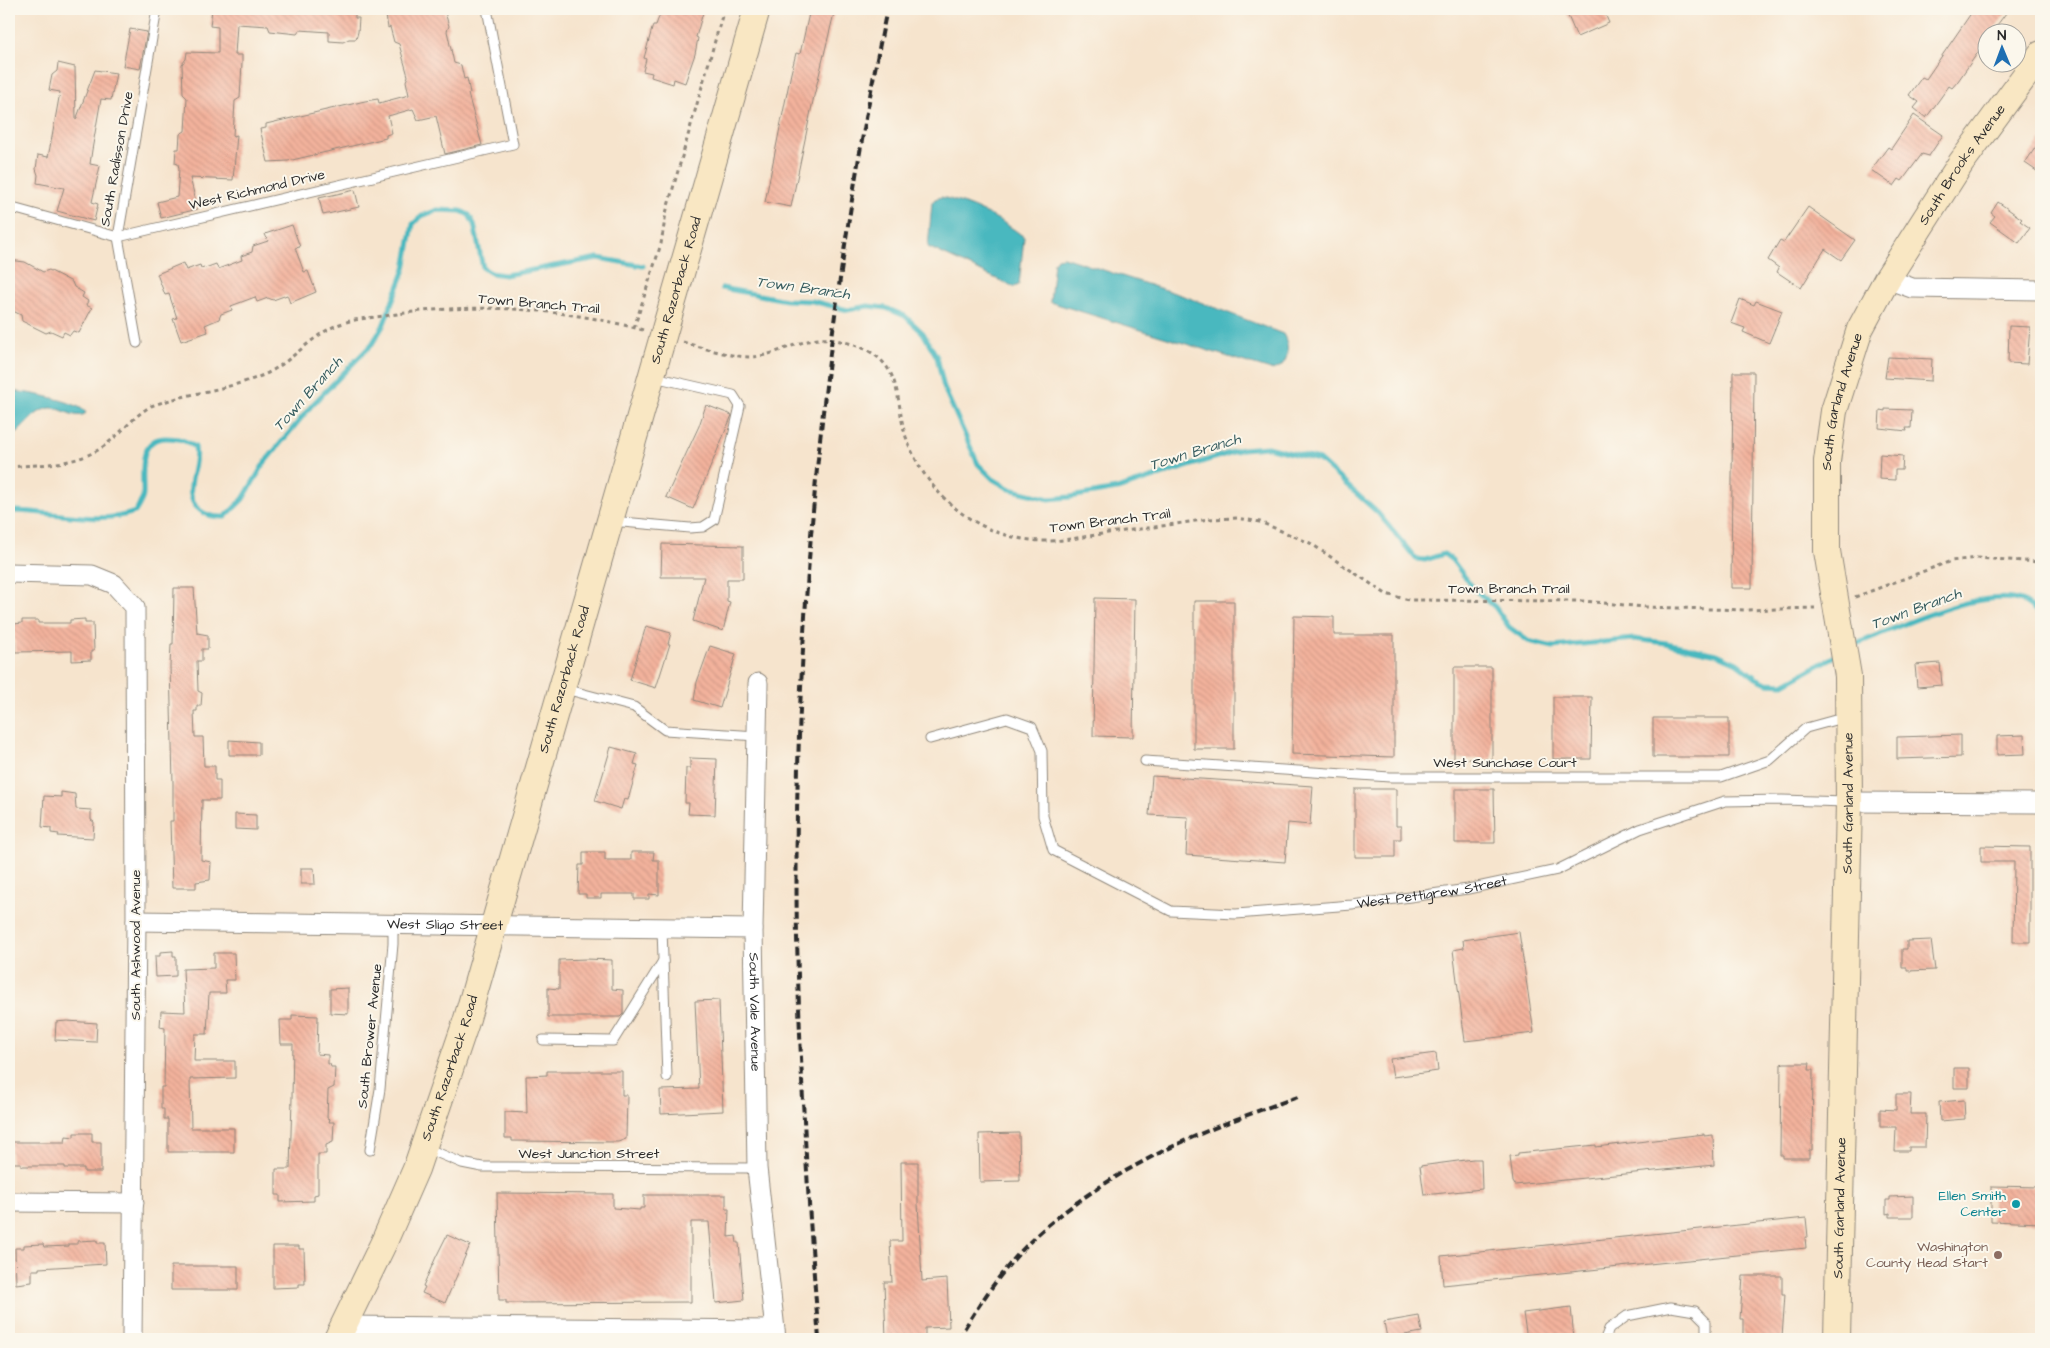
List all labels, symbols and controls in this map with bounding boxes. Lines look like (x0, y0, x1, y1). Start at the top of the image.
north arrow (1978, 22, 2028, 72)
text: N (1997, 26, 2007, 46)
street label: South Radisson Drive (95, 89, 139, 228)
street label: South Brooks Avenue (1914, 100, 2011, 229)
street label: West Richmond Drive (187, 165, 327, 215)
street label: South Razorback Road (646, 214, 707, 366)
water label: Town Branch (755, 271, 852, 305)
street label: Town Branch Trail (478, 289, 600, 319)
street label: South Garland Avenue (1817, 330, 1868, 471)
water label: Town Branch (269, 351, 348, 436)
water label: Town Branch (1147, 428, 1244, 476)
street label: Town Branch Trail (1048, 504, 1172, 538)
street label: Town Branch Trail (1448, 579, 1570, 599)
water label: Town Branch (1868, 583, 1964, 635)
street label: South Razorback Road (534, 604, 595, 755)
street label: South Garland Avenue (1837, 732, 1859, 874)
street label: West Sunchase Court (1433, 753, 1577, 773)
street label: South Ashwood Avenue (126, 869, 146, 1020)
street label: West Pettigrew Street (1356, 871, 1509, 914)
street label: West Sligo Street (387, 914, 504, 936)
street label: South Vale Avenue (743, 952, 765, 1072)
street label: South Brower Avenue (352, 962, 388, 1109)
street label: South Razorback Road (416, 993, 483, 1143)
street label: South Garland Avenue (1828, 1137, 1852, 1279)
street label: West Junction Street (519, 1144, 660, 1164)
place label: Ellen Smith Center (1939, 1186, 2006, 1222)
marker: Ellen Smith Center (2010, 1198, 2022, 1210)
place label: Washington County Head Start (1866, 1237, 1988, 1273)
marker: Washington County Head Start (1992, 1249, 2004, 1261)

